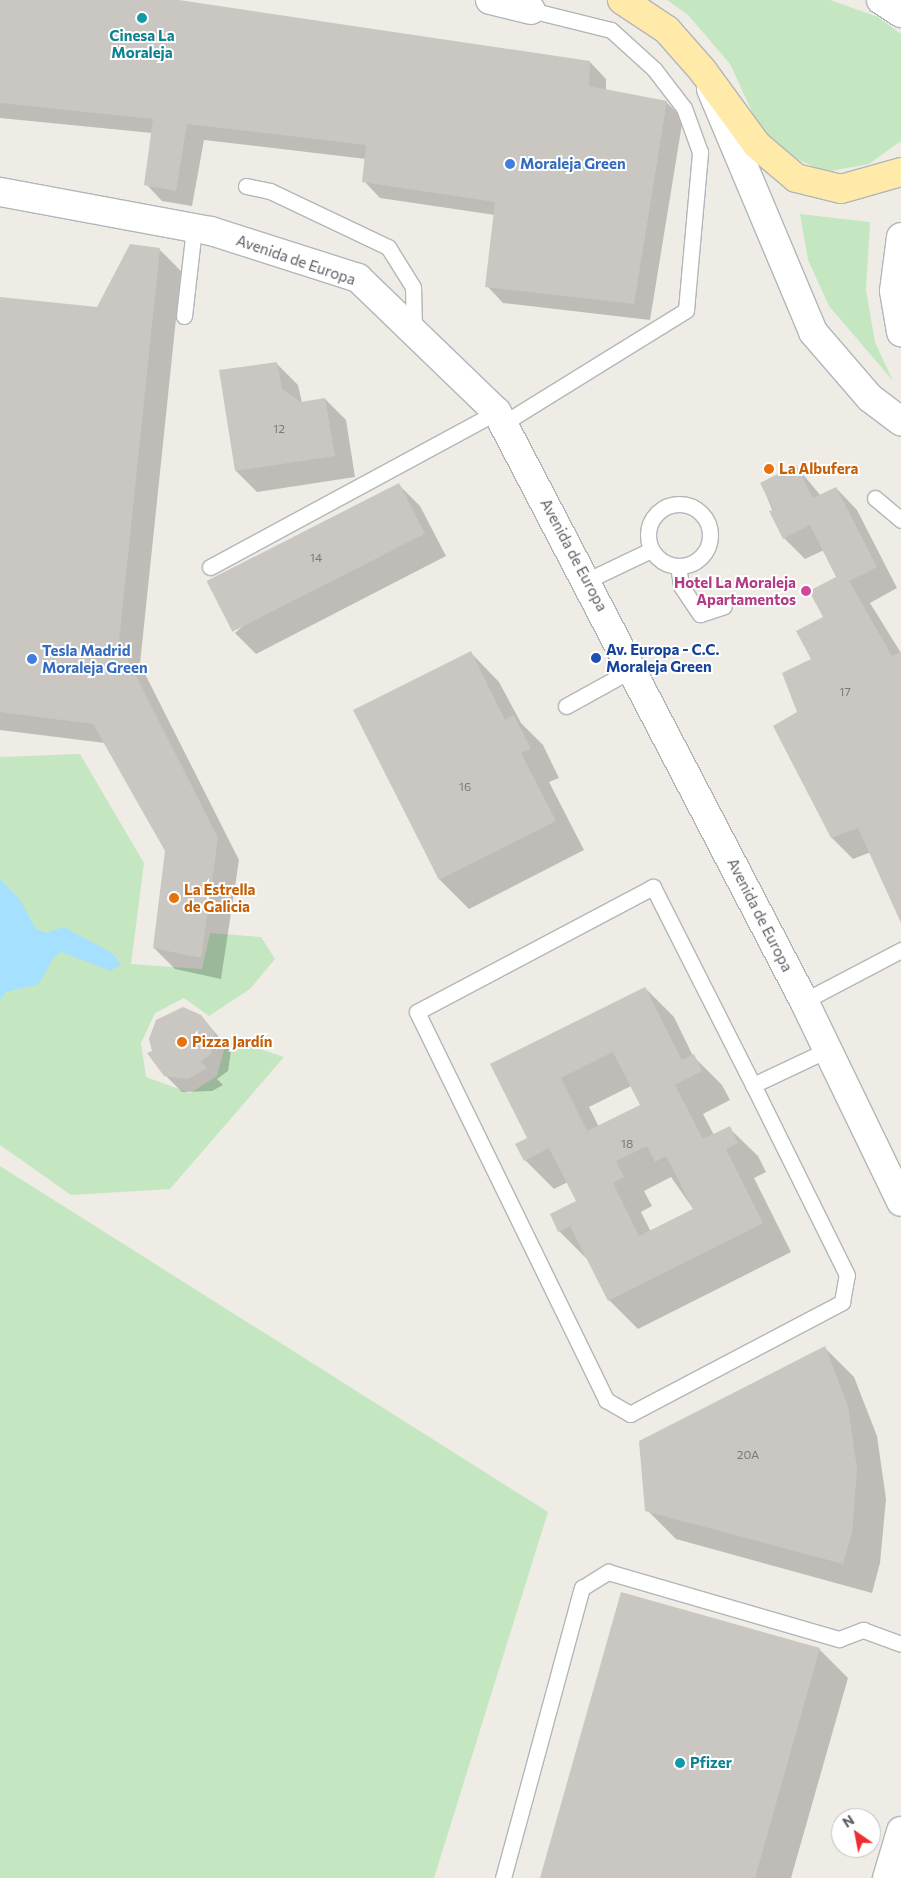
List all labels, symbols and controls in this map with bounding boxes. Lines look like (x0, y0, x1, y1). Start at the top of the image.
marker: Cinesa La Moraleja (136, 12, 148, 24)
place label: Cinesa La Moraleja (109, 26, 175, 61)
place label: Moraleja Green (520, 155, 626, 173)
marker: Moraleja Green (504, 158, 516, 170)
street label: Avenida de Europa (234, 231, 358, 289)
house number: 12 (273, 422, 285, 436)
place label: La Albufera (779, 460, 858, 478)
marker: La Albufera (763, 463, 775, 475)
street label: Avenida de Europa (537, 496, 611, 614)
house number: 14 (310, 551, 322, 565)
place label: Hotel La Moraleja Apartamentos (674, 573, 796, 608)
marker: Hotel La Moraleja Apartamentos (800, 585, 812, 597)
place label: Av. Europa - C.C. Moraleja Green (606, 640, 720, 675)
place label: Tesla Madrid Moraleja Green (42, 641, 148, 676)
marker: Av. Europa - C.C. Moraleja Green (590, 652, 602, 664)
marker: Tesla Madrid Moraleja Green (26, 653, 38, 665)
house number: 17 (839, 685, 851, 699)
house number: 16 (459, 780, 471, 794)
street label: Avenida de Europa (724, 855, 796, 975)
place label: La Estrella de Galicia (184, 880, 256, 915)
marker: La Estrella de Galicia (168, 892, 180, 904)
place label: Pizza Jardín (192, 1033, 272, 1051)
marker: Pizza Jardín (176, 1036, 188, 1048)
house number: 18 (621, 1137, 633, 1151)
house number: 20A (737, 1448, 759, 1462)
place label: Pfizer (690, 1754, 732, 1772)
marker: Pfizer (674, 1757, 686, 1769)
north arrow (831, 1808, 881, 1858)
text: N (839, 1811, 857, 1831)

